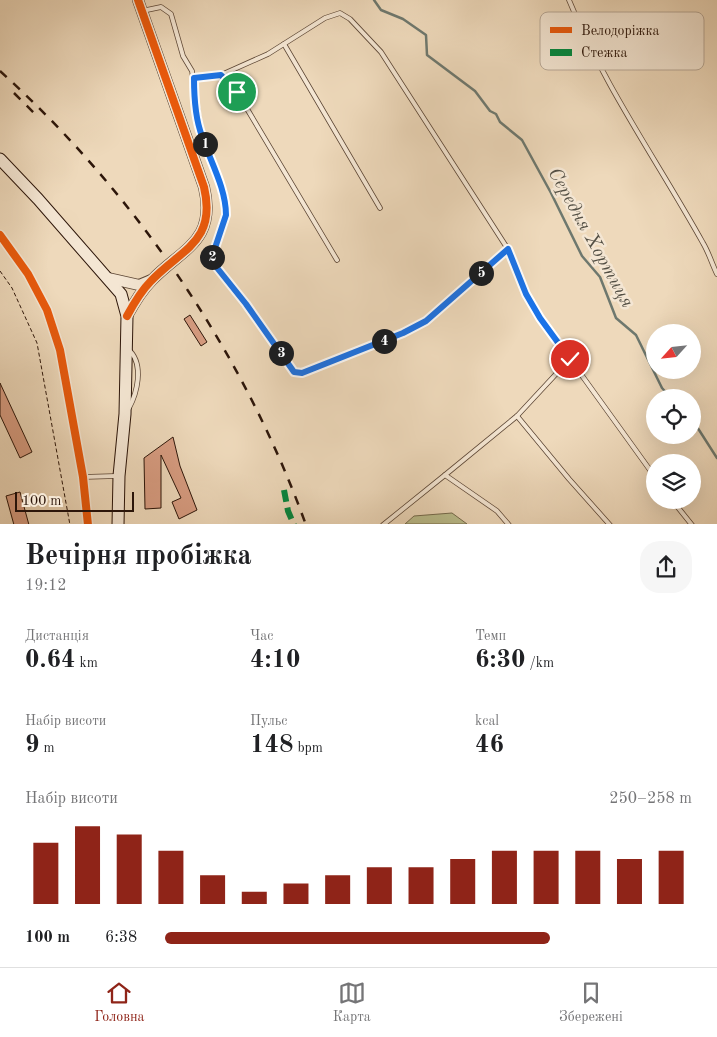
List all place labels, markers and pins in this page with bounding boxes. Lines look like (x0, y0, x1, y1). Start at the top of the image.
pin (216, 71, 258, 113)
pin: 1 (192, 132, 218, 156)
pin: 2 (200, 244, 224, 270)
pin: 5 (468, 260, 494, 286)
pin: 4 (372, 328, 396, 354)
pin (549, 338, 591, 380)
pin: 3 (268, 340, 294, 366)

